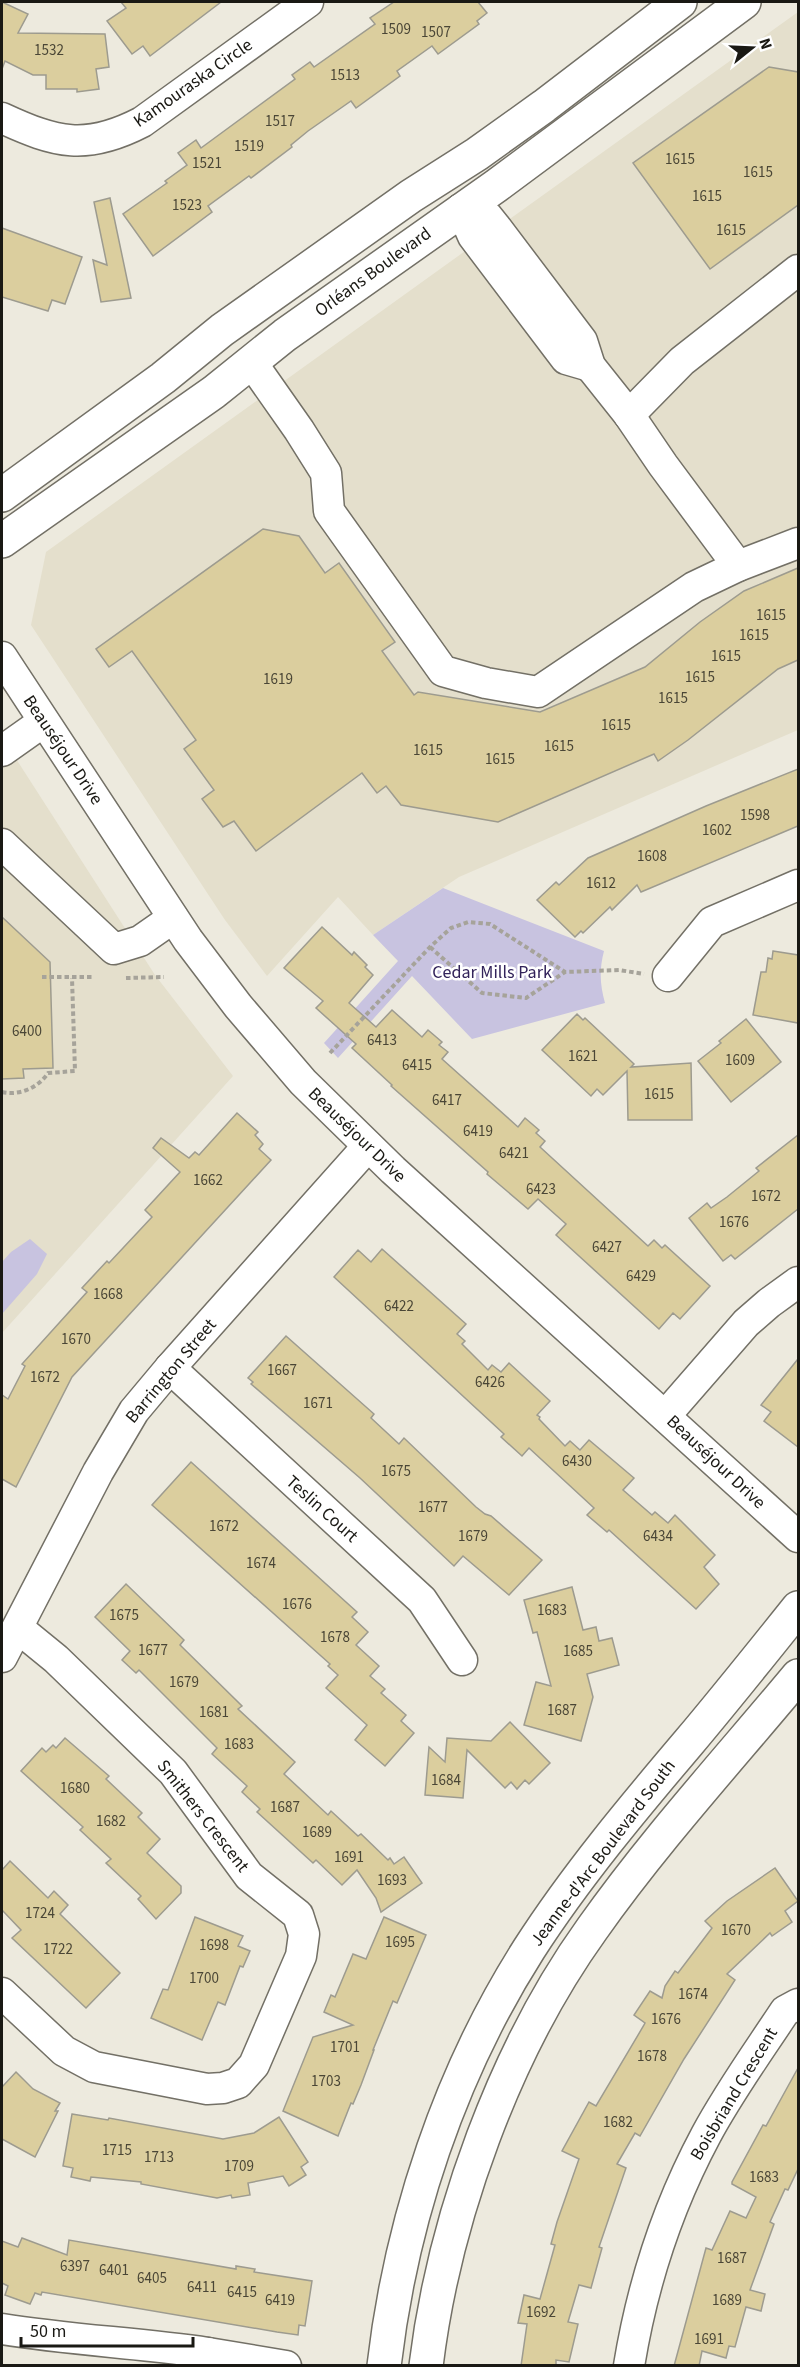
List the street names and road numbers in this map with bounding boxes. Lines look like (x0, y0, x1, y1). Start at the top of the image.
street label: Kamouraska Circle (128, 32, 258, 133)
street label: Orléans Boulevard (310, 221, 436, 323)
street label: Beauséjour Drive (17, 690, 109, 810)
street label: Beauséjour Drive (302, 1082, 412, 1188)
street label: Barrington Street (120, 1313, 222, 1429)
street label: Beauséjour Drive (661, 1409, 771, 1515)
street label: Teslin Court (280, 1470, 364, 1548)
street label: Smithers Crescent (151, 1754, 255, 1878)
street label: Jeanne-d'Arc Boulevard South (525, 1755, 681, 1951)
street label: Boisbriand Crescent (684, 2023, 784, 2165)

